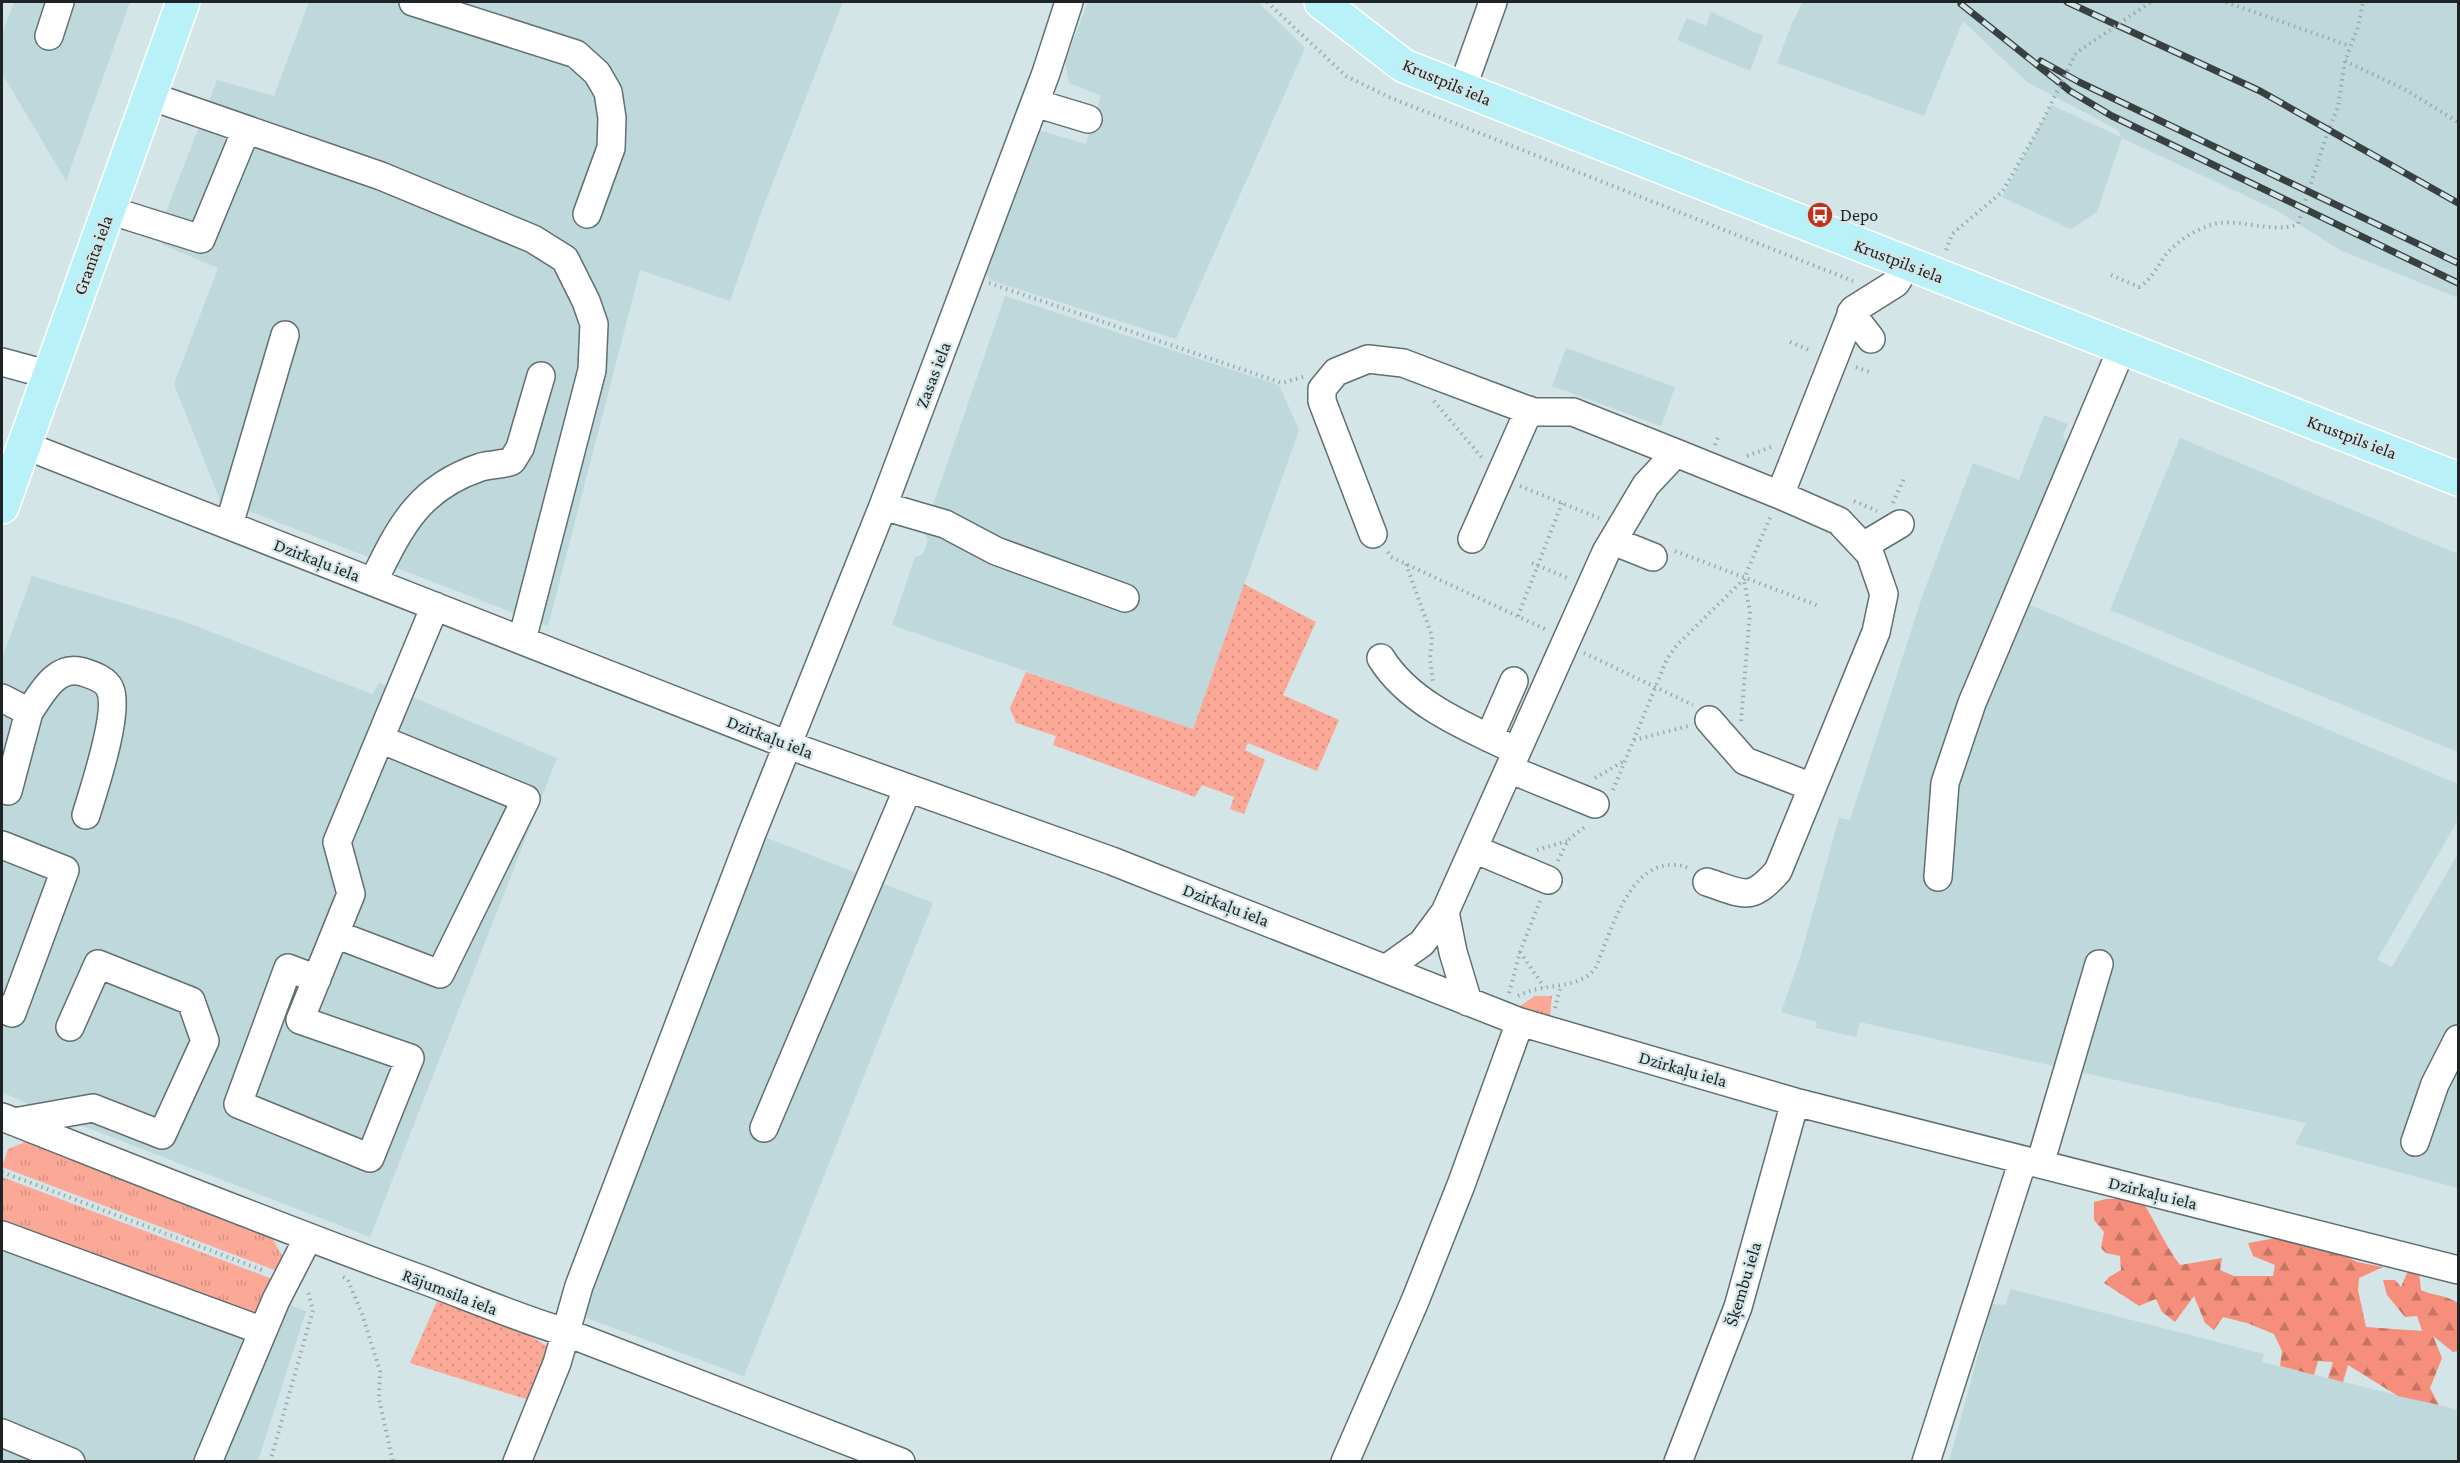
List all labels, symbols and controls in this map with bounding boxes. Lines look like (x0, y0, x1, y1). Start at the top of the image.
street label: Krustpils iela (1400, 54, 1494, 110)
bus stop icon: Depo (1805, 200, 1835, 230)
place label: Depo (1840, 205, 1878, 225)
street label: Granīta iela (69, 212, 117, 298)
street label: Krustpils iela (1851, 235, 1947, 287)
street label: Zasas iela (911, 339, 955, 411)
street label: Krustpils iela (2304, 411, 2400, 463)
street label: Dzirkaļu iela (270, 534, 363, 587)
street label: Dzirkaļu iela (723, 711, 816, 764)
street label: Dzirkaļu iela (1179, 879, 1272, 932)
street label: Dzirkaļu iela (1636, 1047, 1729, 1093)
street label: Dzirkaļu iela (2106, 1172, 2199, 1216)
street label: Šķembu iela (1721, 1239, 1767, 1329)
street label: Rājumsila iela (399, 1265, 500, 1320)

